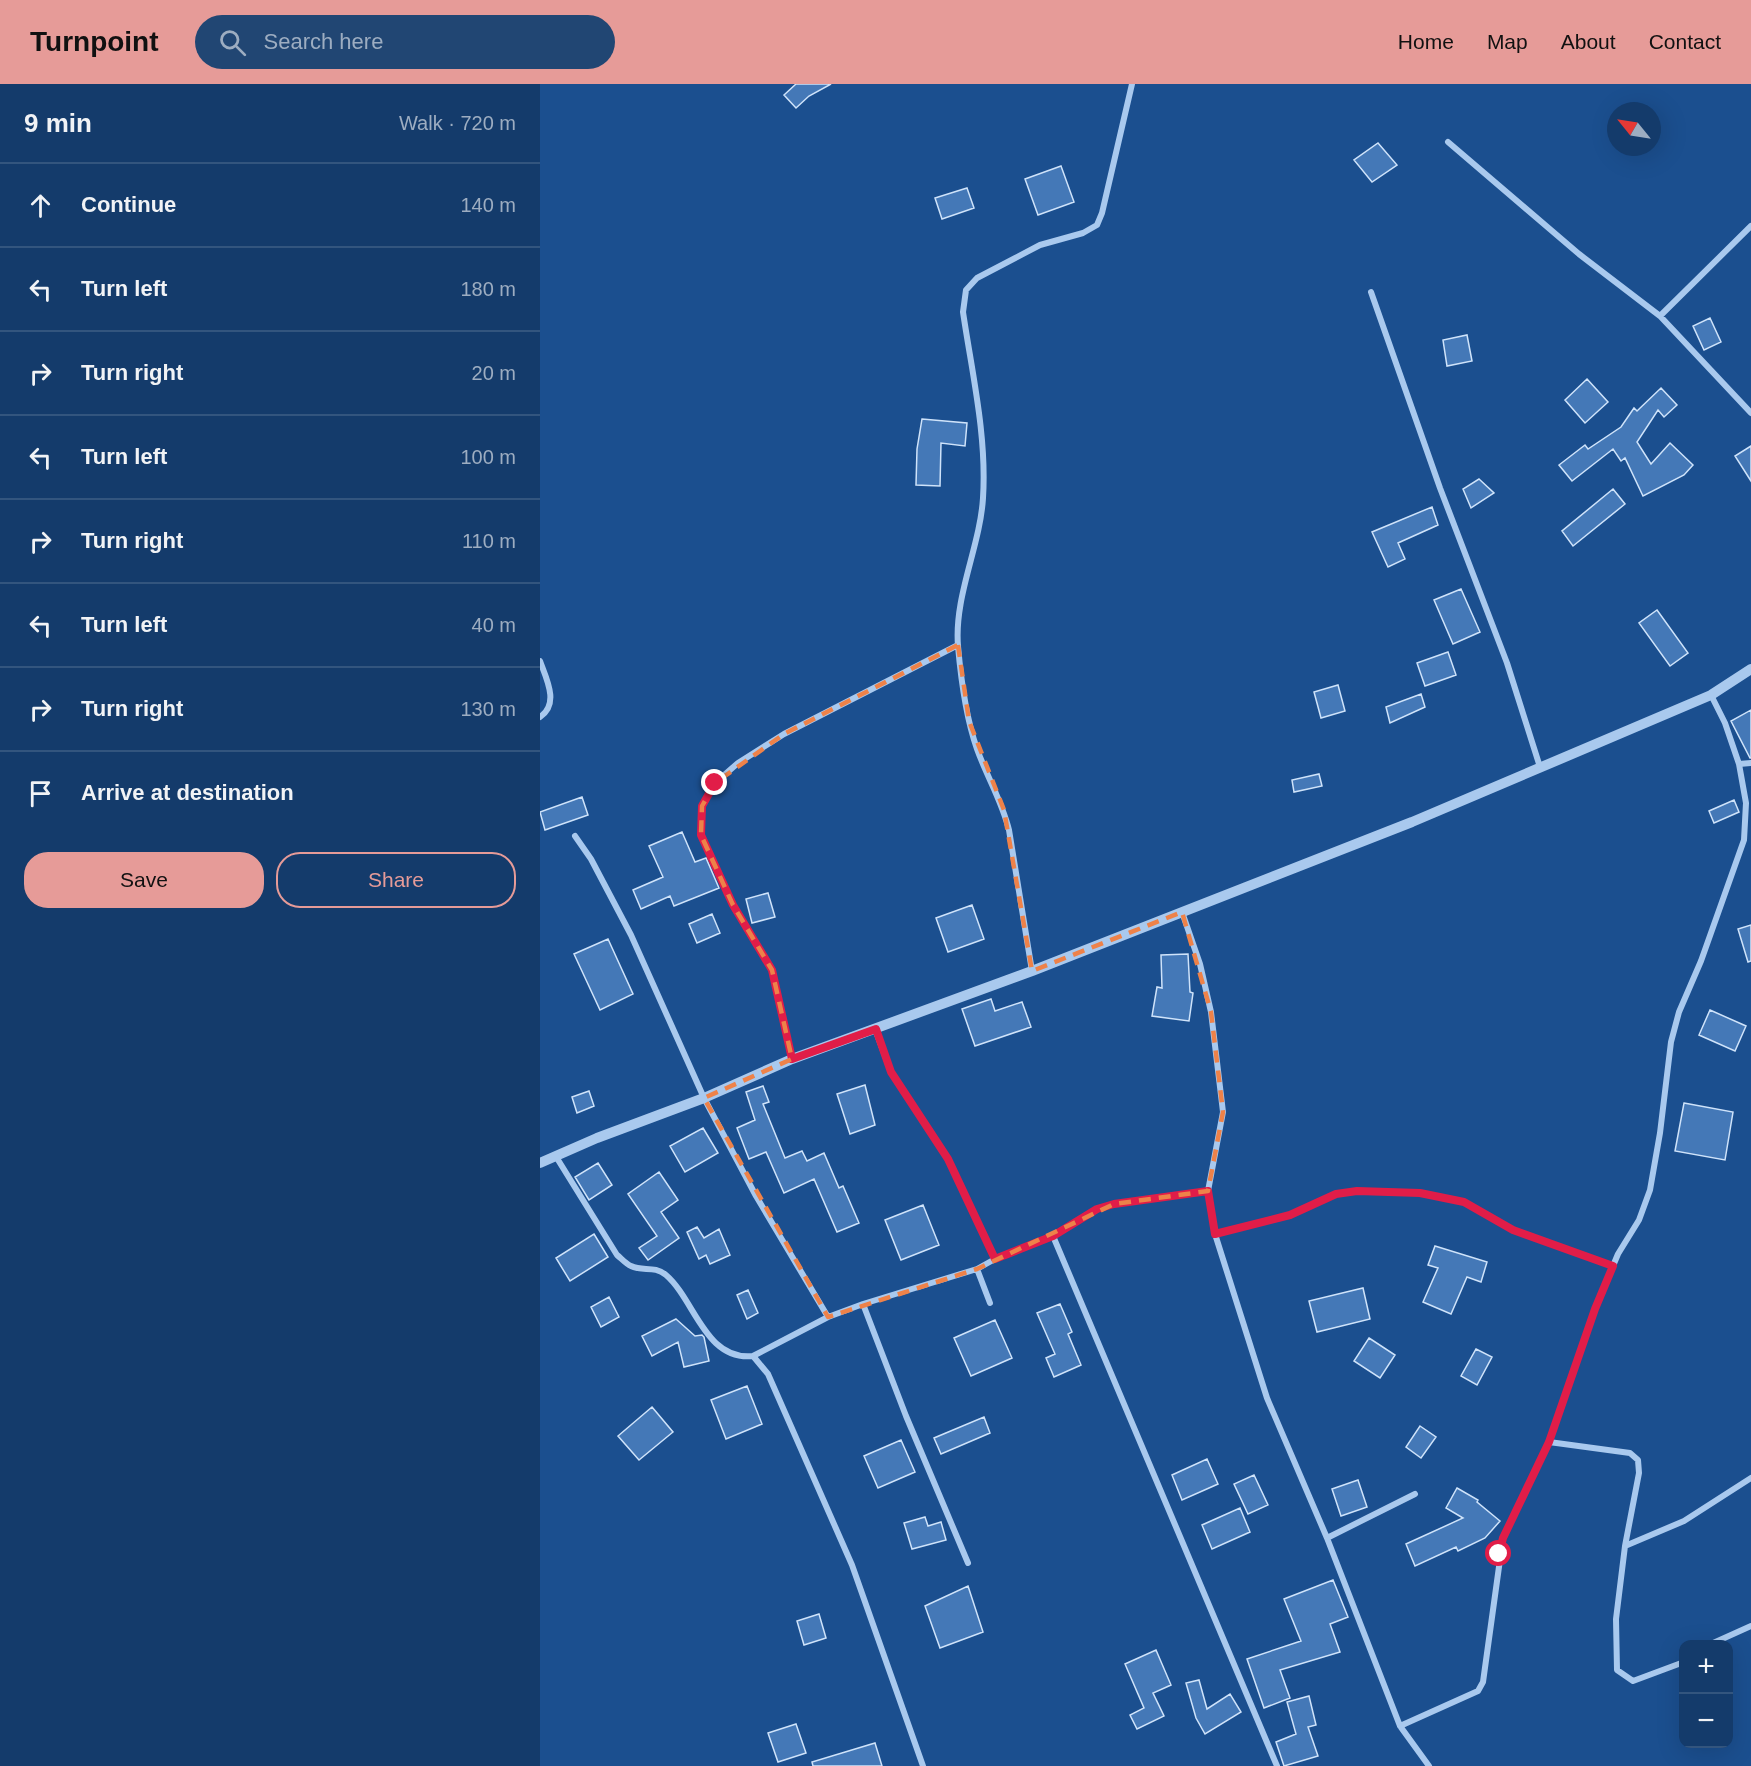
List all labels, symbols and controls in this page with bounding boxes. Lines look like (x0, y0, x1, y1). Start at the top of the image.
search box (195, 15, 615, 69)
text: Turnpoint (30, 26, 159, 57)
icon: search (216, 26, 249, 59)
text: Search here (264, 29, 383, 54)
text: Home (1398, 30, 1454, 53)
text: Map (1487, 30, 1528, 53)
text: About (1561, 30, 1616, 53)
text: Contact (1649, 30, 1721, 53)
north arrow (1607, 102, 1661, 156)
text: 9 min (24, 108, 92, 138)
text: Walk · 720 m (399, 112, 516, 134)
icon: ahead (24, 189, 57, 222)
text: Continue (81, 192, 176, 217)
text: 140 m (460, 194, 516, 216)
icon: left (24, 273, 57, 306)
text: Turn left (81, 276, 167, 301)
text: 180 m (460, 278, 516, 300)
icon: right (24, 357, 57, 390)
text: Turn right (81, 360, 183, 385)
text: 20 m (472, 362, 516, 384)
icon: left (24, 441, 57, 474)
text: Turn left (81, 444, 167, 469)
text: 100 m (460, 446, 516, 468)
icon: right (24, 525, 57, 558)
text: Turn right (81, 528, 183, 553)
text: 110 m (462, 530, 516, 552)
icon: left (24, 609, 57, 642)
text: Turn left (81, 612, 167, 637)
text: 40 m (472, 614, 516, 636)
icon: right (24, 693, 57, 726)
text: Turn right (81, 696, 183, 721)
text: 130 m (460, 698, 516, 720)
route end (701, 769, 727, 795)
icon: arrive (24, 777, 57, 810)
text: Arrive at destination (81, 780, 294, 805)
button: Save (24, 852, 264, 908)
button: Share (276, 852, 516, 908)
route start (1485, 1540, 1511, 1566)
map controls (1679, 1640, 1733, 1748)
button: + (1679, 1640, 1733, 1694)
button: − (1679, 1694, 1733, 1748)

